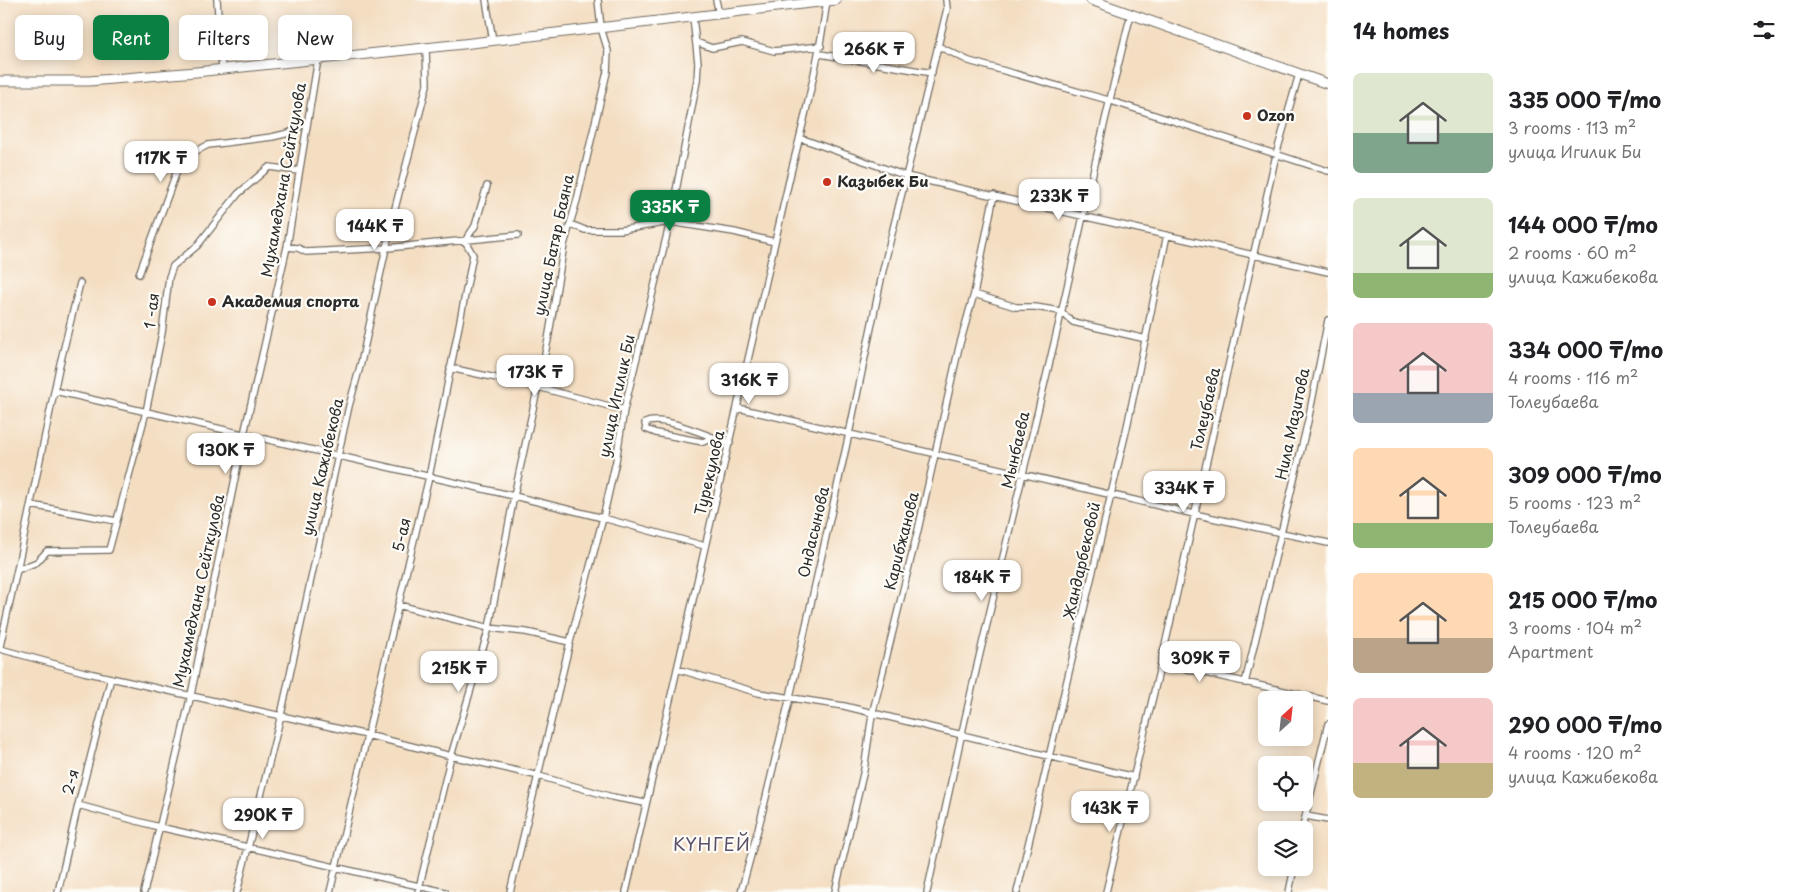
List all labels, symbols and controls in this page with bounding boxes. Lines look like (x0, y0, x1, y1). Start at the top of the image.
text: 14 homes (1353, 14, 1449, 46)
chip: Buy (15, 15, 83, 60)
chip: Rent (93, 15, 169, 60)
chip: Filters (179, 15, 268, 60)
chip: New (278, 15, 352, 60)
icon: filters (1750, 16, 1778, 44)
pin: 266K ₸ (833, 32, 915, 74)
text: 266K ₸ (844, 36, 904, 60)
street label: Мухамедхана Сейткулова (254, 80, 311, 279)
text: 335 000 ₸/mo (1508, 83, 1661, 115)
icon: home (1393, 93, 1453, 153)
place label: Ozon (1257, 103, 1295, 126)
marker: Ozon (1241, 110, 1253, 122)
text: 3 rooms · 113 m² (1508, 115, 1636, 139)
text: улица Игилик Би (1508, 139, 1641, 163)
pin: 117K ₸ (120, 140, 202, 183)
text: 117K ₸ (135, 145, 187, 169)
place label: Казыбек Би (837, 169, 929, 192)
street label: улица Батяр Баяна (526, 171, 579, 318)
marker: Казыбек Би (821, 176, 833, 188)
pin: 233K ₸ (1018, 178, 1100, 221)
text: 233K ₸ (1030, 183, 1088, 207)
pin: 335K ₸ (629, 190, 711, 232)
text: 335K ₸ (641, 194, 699, 218)
pin: 144K ₸ (334, 208, 416, 251)
text: 144 000 ₸/mo (1508, 208, 1658, 240)
text: 144K ₸ (347, 213, 403, 237)
icon: home (1393, 218, 1453, 278)
text: 2 rooms · 60 m² (1508, 240, 1637, 264)
text: улица Кажибекова (1508, 264, 1658, 288)
place label: Академия спорта (222, 289, 360, 312)
street label: 1 -ая (137, 291, 164, 330)
marker: Академия спорта (206, 296, 218, 308)
street label: улица Игилик Би (591, 332, 640, 459)
text: 334 000 ₸/mo (1508, 333, 1663, 365)
icon: home (1393, 343, 1453, 403)
pin: 173K ₸ (494, 354, 576, 397)
text: 173K ₸ (507, 359, 563, 383)
pin: 316K ₸ (708, 362, 790, 405)
street label: Толеубаева (1184, 364, 1225, 453)
street label: Нила Мазитова (1268, 365, 1315, 482)
text: 4 rooms · 116 m² (1508, 365, 1638, 389)
text: 316K ₸ (720, 367, 778, 391)
text: Толеубаева (1508, 389, 1598, 413)
street label: улица Кажибекова (295, 395, 349, 538)
street label: Мынбаева (994, 408, 1035, 491)
street label: Турекулова (688, 427, 730, 517)
pin: 130K ₸ (185, 432, 267, 475)
text: 130K ₸ (198, 437, 254, 461)
text: 309 000 ₸/mo (1508, 458, 1662, 490)
icon: home (1393, 468, 1453, 528)
pin: 334K ₸ (1143, 470, 1225, 513)
text: 334K ₸ (1154, 475, 1214, 499)
street label: Ондасынова (791, 483, 834, 580)
street label: Карибжанова (877, 488, 924, 592)
text: 5 rooms · 123 m² (1508, 490, 1641, 514)
street label: Мухамедхана Сейткулова (166, 491, 229, 690)
street label: Жандарбековой (1056, 500, 1105, 622)
text: Толеубаева (1508, 514, 1598, 538)
street label: 5-ая (385, 515, 416, 554)
pin: 184K ₸ (941, 560, 1023, 602)
text: 184K ₸ (954, 564, 1010, 588)
text: 215 000 ₸/mo (1508, 583, 1657, 615)
icon: home (1393, 593, 1453, 653)
text: 3 rooms · 104 m² (1508, 615, 1642, 639)
text: Apartment (1508, 639, 1593, 663)
pin: 309K ₸ (1159, 640, 1241, 683)
text: 309K ₸ (1171, 645, 1229, 669)
pin: 215K ₸ (418, 650, 500, 693)
text: 215K ₸ (431, 655, 487, 679)
north arrow (1258, 691, 1312, 746)
map controls (1258, 691, 1313, 876)
text: 290 000 ₸/mo (1508, 708, 1662, 740)
icon: home (1393, 718, 1453, 778)
text: 4 rooms · 120 m² (1508, 740, 1642, 764)
button: locate (1258, 756, 1313, 811)
text: улица Кажибекова (1508, 764, 1658, 788)
street label: 2-я (55, 766, 84, 797)
pin: 143K ₸ (1069, 790, 1151, 833)
text: 143K ₸ (1082, 795, 1138, 819)
pin: 290K ₸ (222, 798, 304, 840)
text: 290K ₸ (234, 802, 292, 826)
button: layers (1258, 821, 1313, 876)
district label: КҮНГЕЙ (673, 830, 751, 857)

